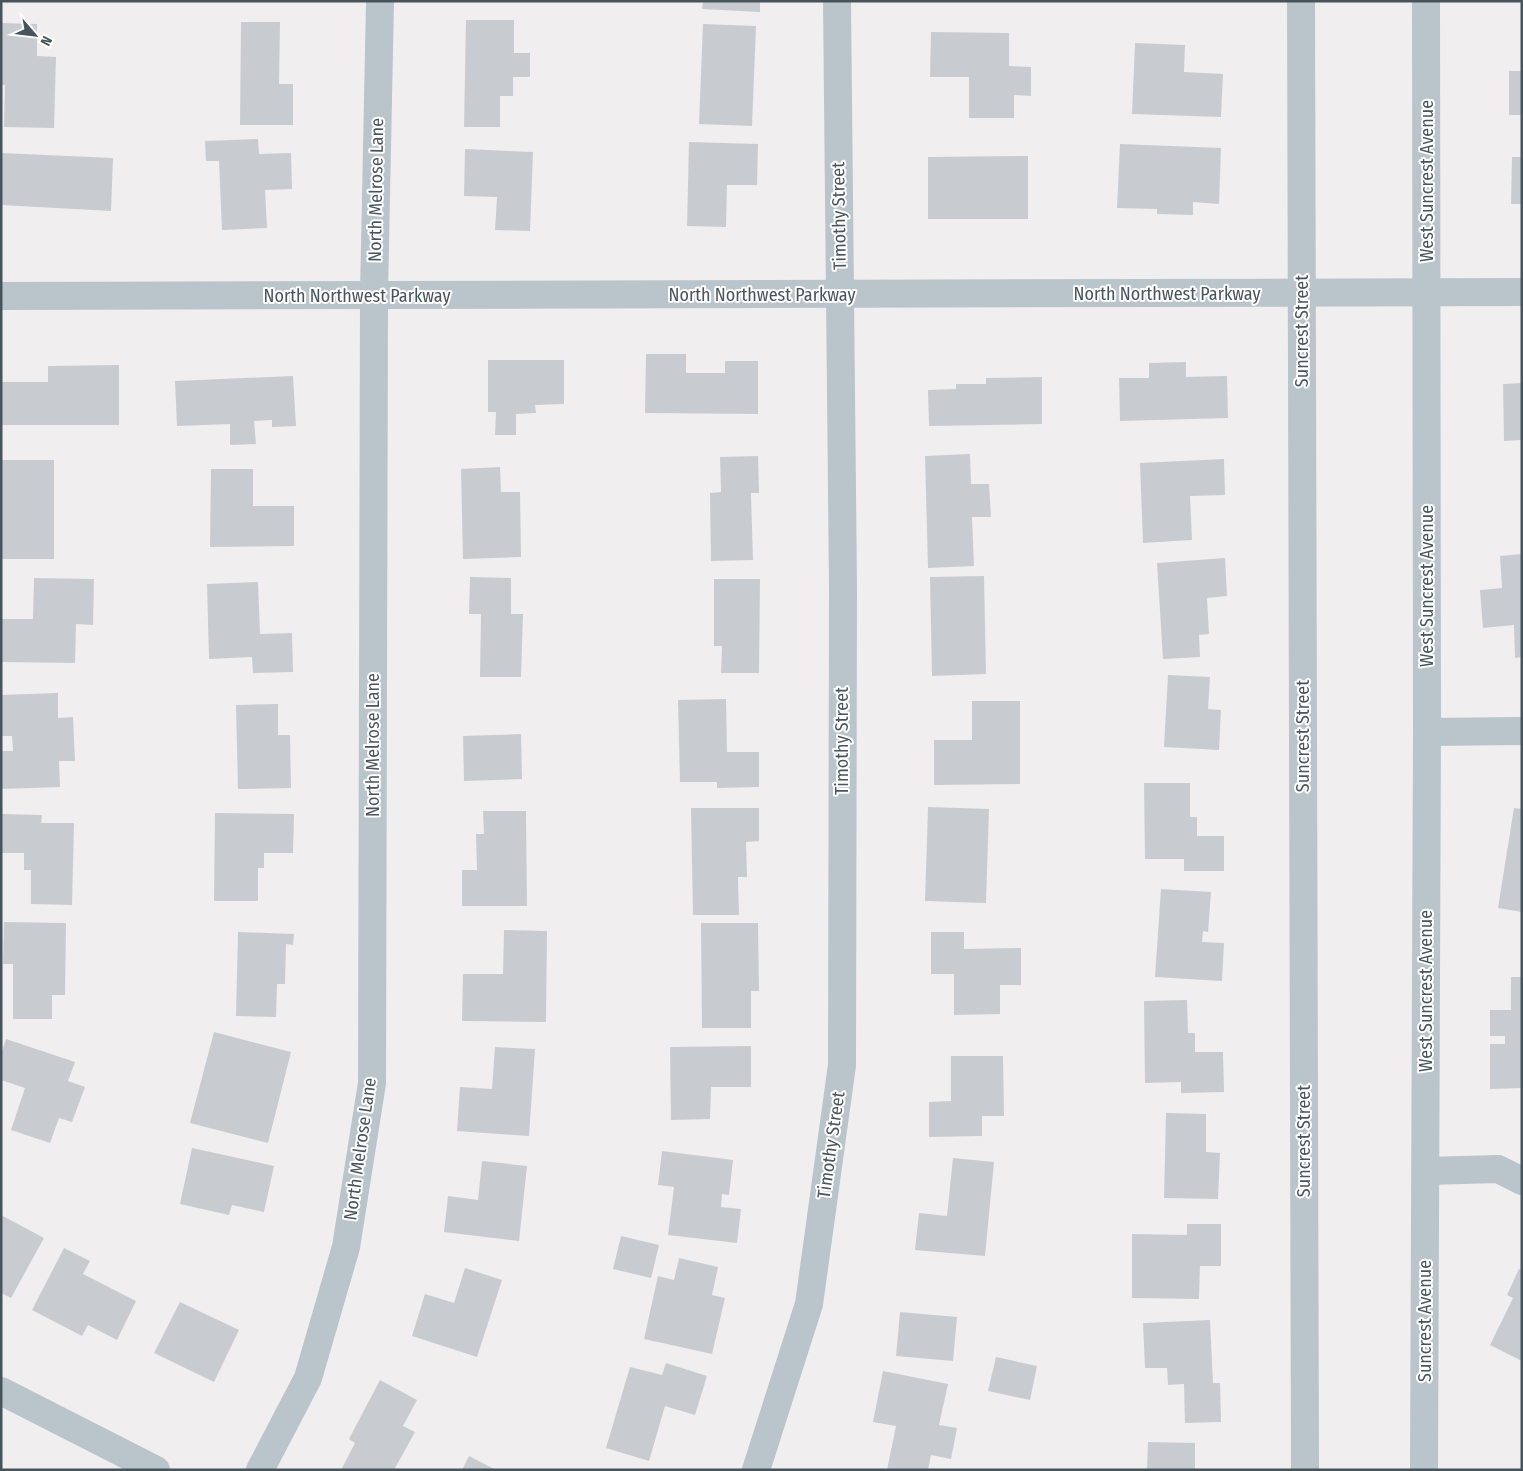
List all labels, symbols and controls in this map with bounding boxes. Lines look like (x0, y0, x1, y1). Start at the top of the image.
north arrow (10, 10, 60, 60)
text: N (37, 33, 56, 49)
street label: West Suncrest Avenue (1416, 100, 1438, 262)
street label: North Melrose Lane (364, 118, 388, 262)
street label: Timothy Street (827, 162, 851, 270)
street label: Suncrest Street (1291, 275, 1313, 387)
street label: North Northwest Parkway (1074, 283, 1260, 305)
street label: North Northwest Parkway (669, 284, 855, 306)
street label: North Northwest Parkway (264, 285, 450, 307)
street label: West Suncrest Avenue (1416, 505, 1438, 667)
street label: North Melrose Lane (362, 673, 384, 817)
street label: Suncrest Street (1292, 680, 1314, 792)
street label: Timothy Street (831, 687, 853, 795)
street label: West Suncrest Avenue (1415, 910, 1437, 1072)
street label: North Melrose Lane (339, 1076, 381, 1222)
street label: Suncrest Street (1293, 1085, 1315, 1197)
street label: Timothy Street (813, 1090, 849, 1200)
street label: Suncrest Avenue (1414, 1260, 1436, 1382)

